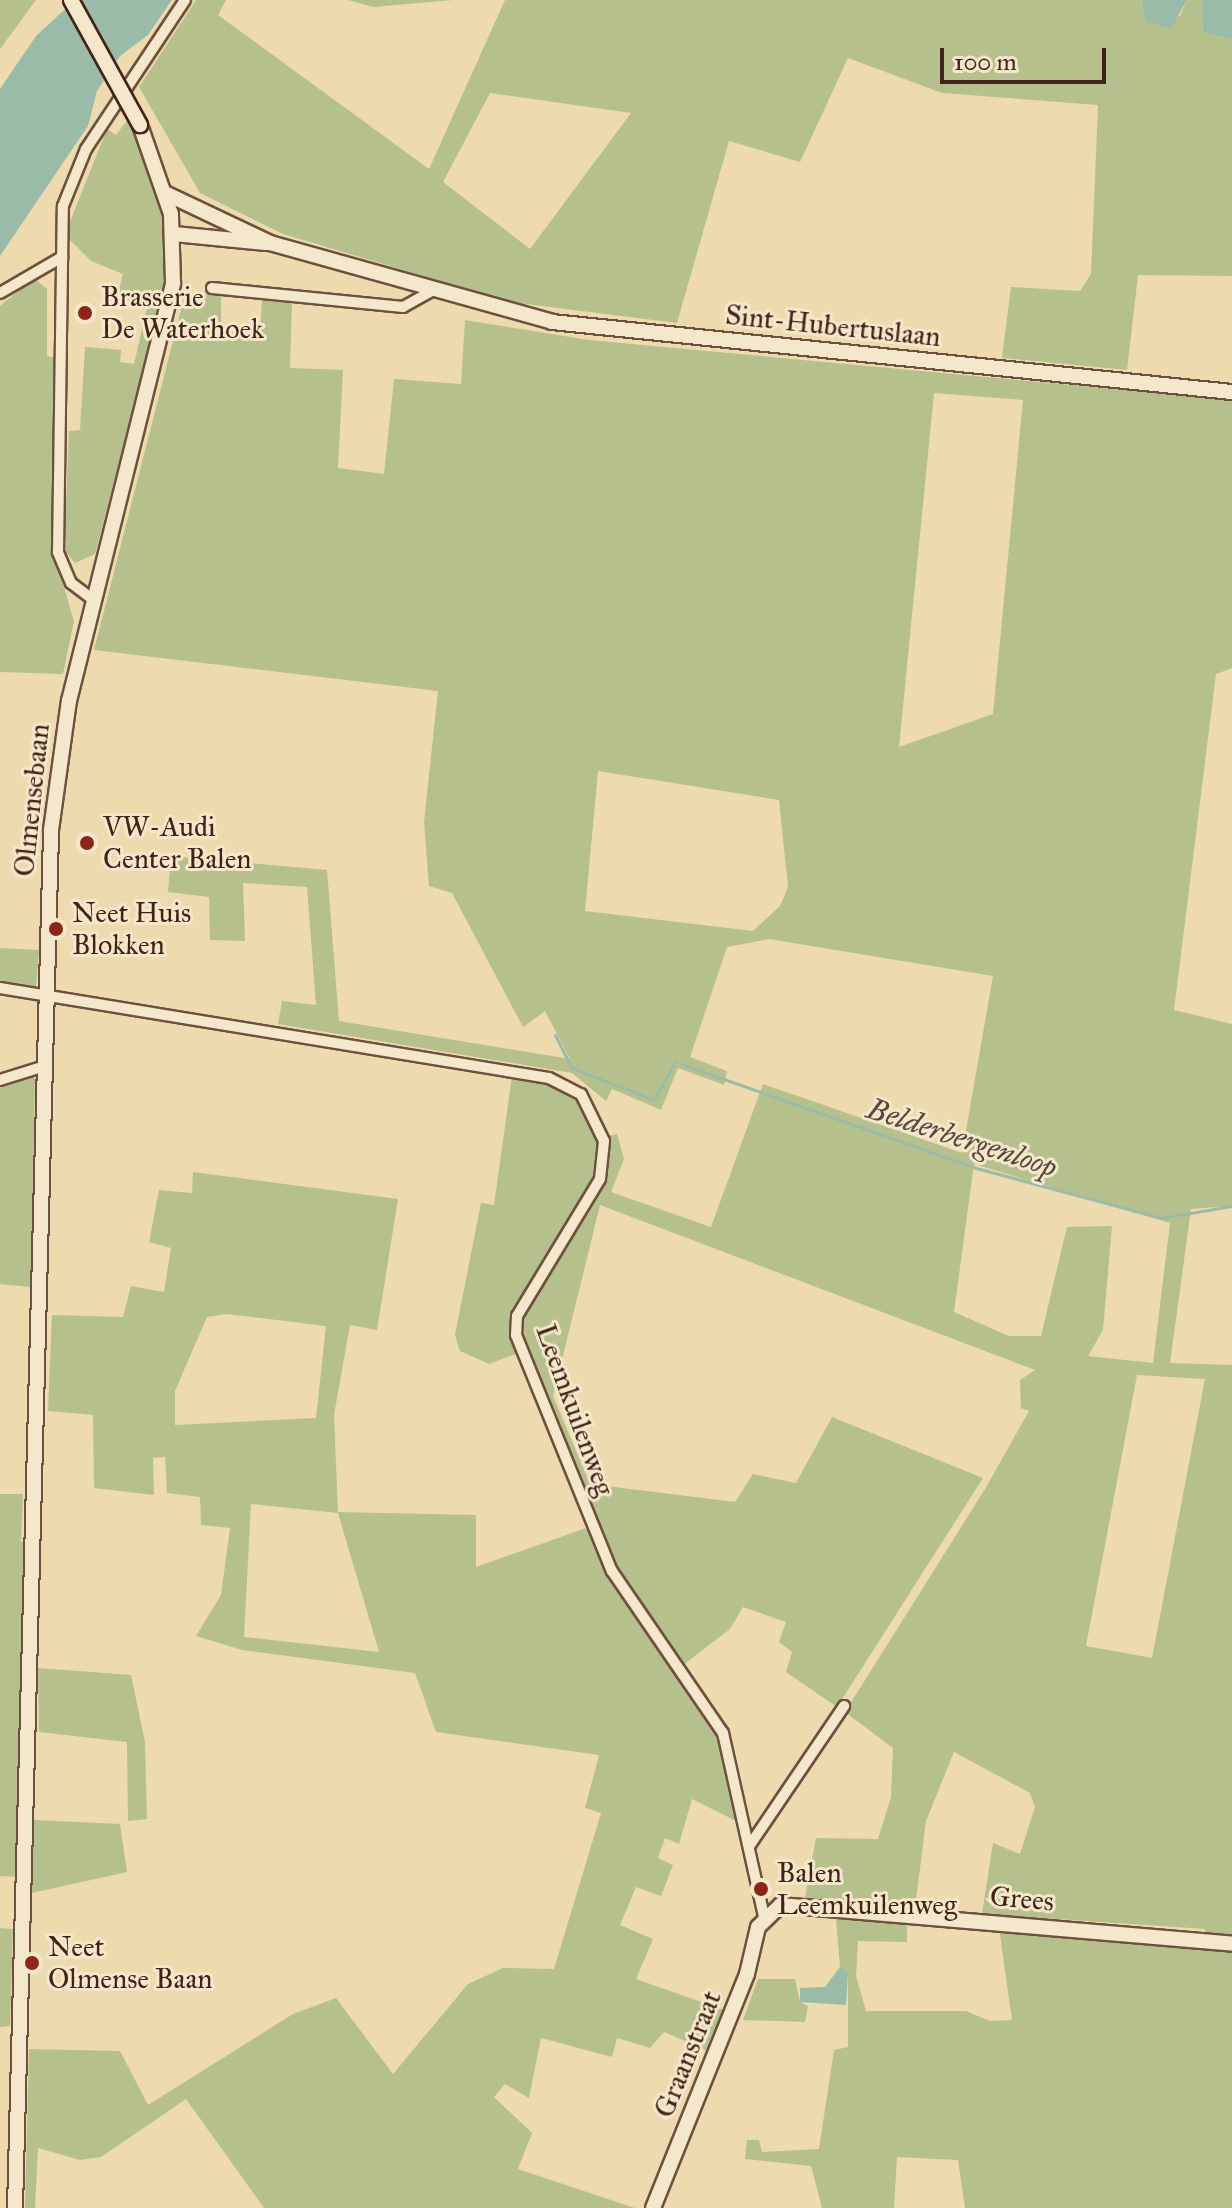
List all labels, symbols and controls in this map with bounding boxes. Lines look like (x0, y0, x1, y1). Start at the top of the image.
scale bar (944, 32, 1110, 82)
text: 100 m (954, 47, 1017, 77)
place label: Brasserie De Waterhoek (101, 280, 264, 346)
street label: Sint-Hubertuslaan (724, 298, 942, 354)
marker: Brasserie De Waterhoek (76, 304, 94, 322)
street label: Olmensebaan (7, 722, 57, 878)
place label: VW-Audi Center Balen (103, 810, 252, 876)
marker: VW-Audi Center Balen (78, 834, 96, 852)
place label: Neet Huis Blokken (72, 896, 191, 962)
marker: Neet Huis Blokken (47, 920, 65, 938)
water label: Belderbergenloop (862, 1090, 1062, 1186)
street label: Leemkuilenweg (528, 1320, 622, 1500)
place label: Balen Leemkuilenweg (777, 1856, 957, 1922)
street label: Grees (989, 1879, 1055, 1919)
marker: Balen Leemkuilenweg (752, 1880, 770, 1898)
place label: Neet Olmense Baan (48, 1930, 212, 1996)
marker: Neet Olmense Baan (23, 1954, 41, 1972)
street label: Graanstraat (647, 1986, 729, 2122)

